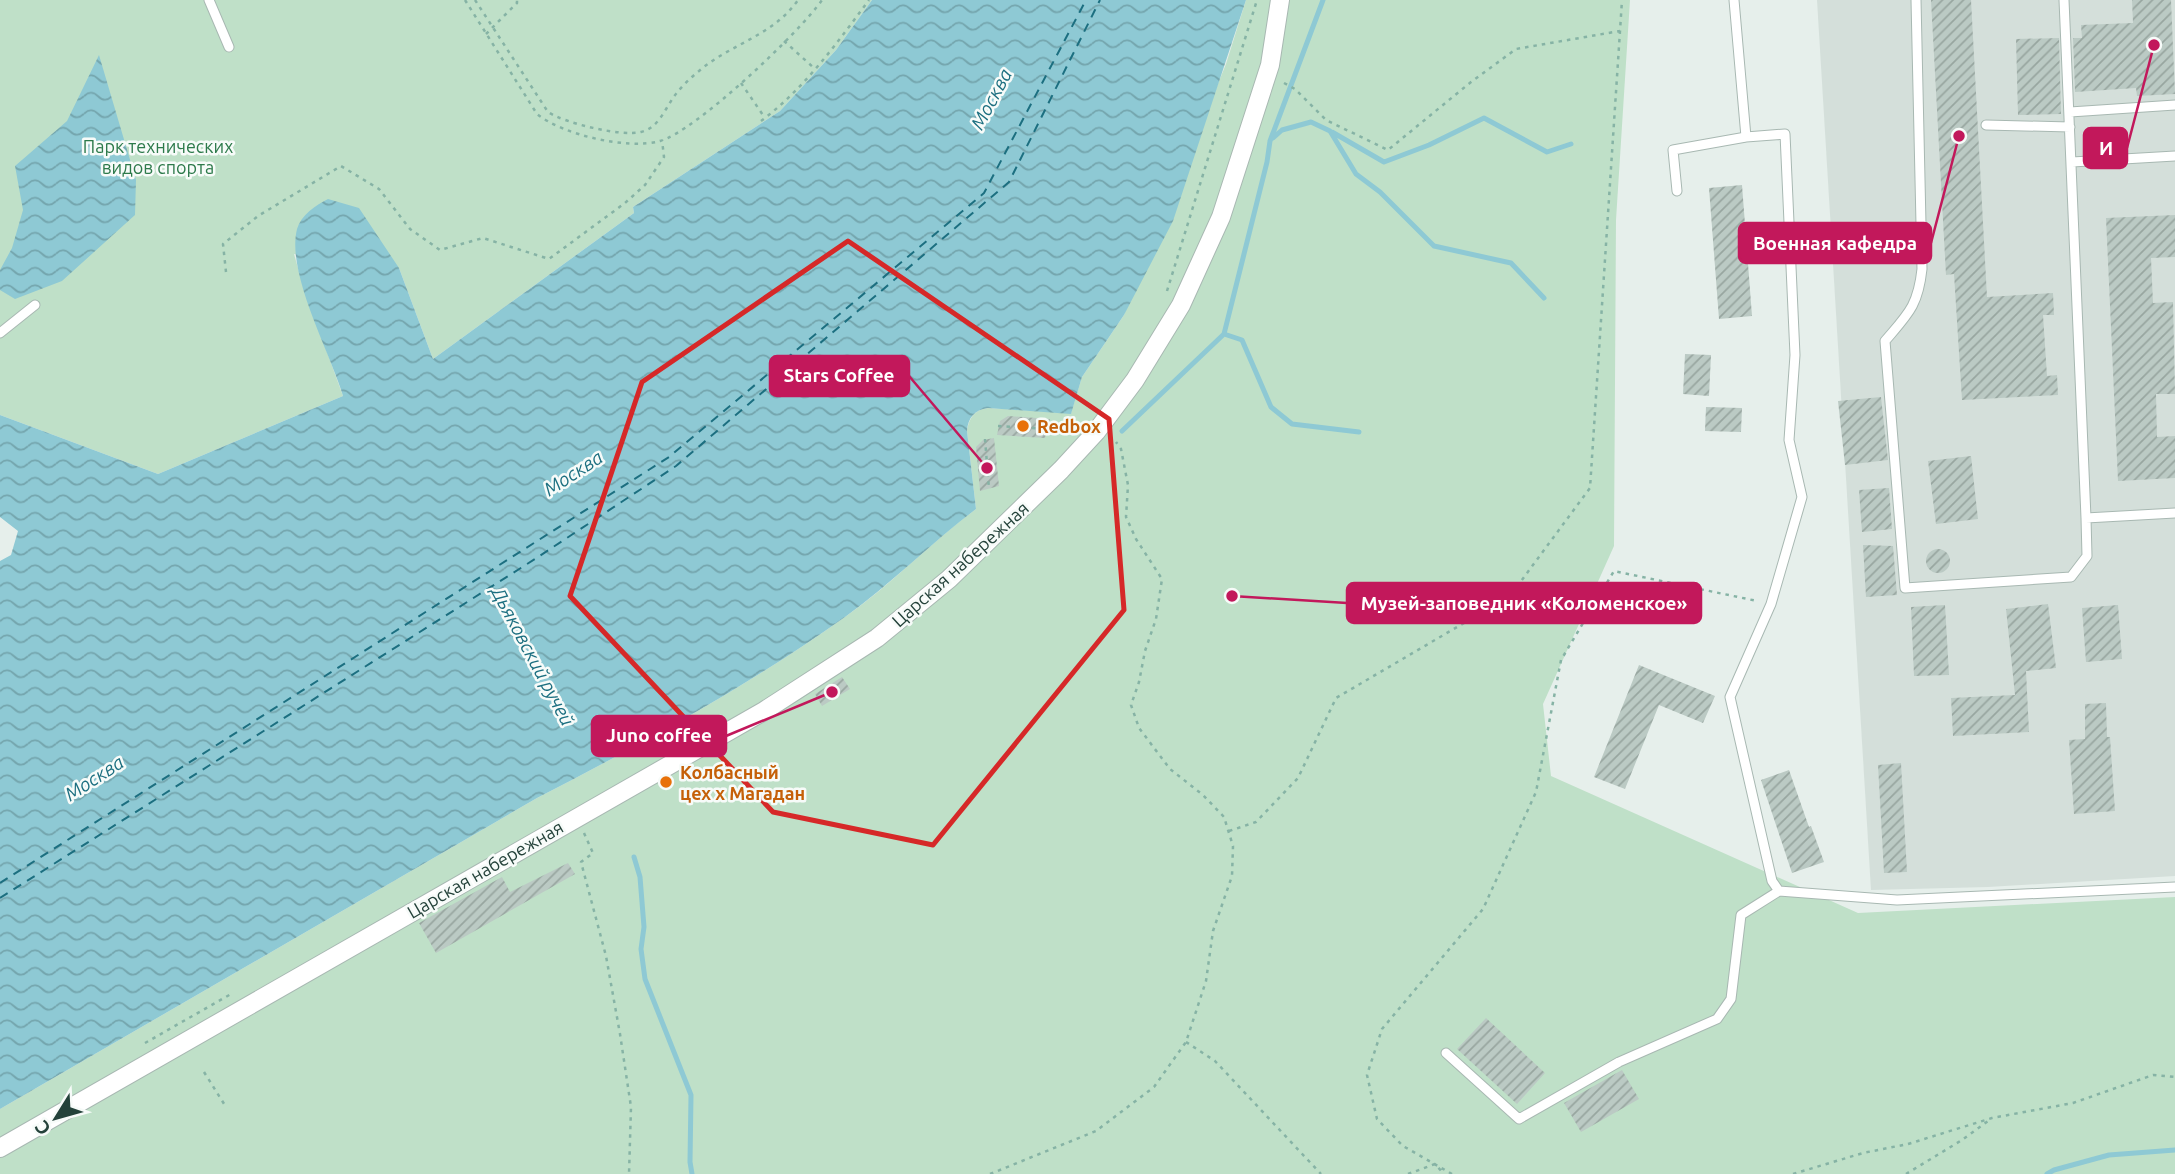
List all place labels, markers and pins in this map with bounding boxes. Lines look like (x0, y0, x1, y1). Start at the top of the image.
callout: И (2084, 128, 2127, 168)
callout: Военная кафедра (1739, 223, 1931, 263)
callout: Stars Coffee (770, 356, 909, 396)
place label: Redbox (1037, 416, 1101, 436)
marker: Redbox (1015, 418, 1031, 434)
callout: Музей-заповедник «Коломенское» (1347, 583, 1701, 623)
callout: Juno coffee (592, 716, 726, 756)
place label: Колбасный цех x Магадан (680, 762, 805, 803)
marker: Колбасный цех x Магадан (658, 774, 674, 790)

